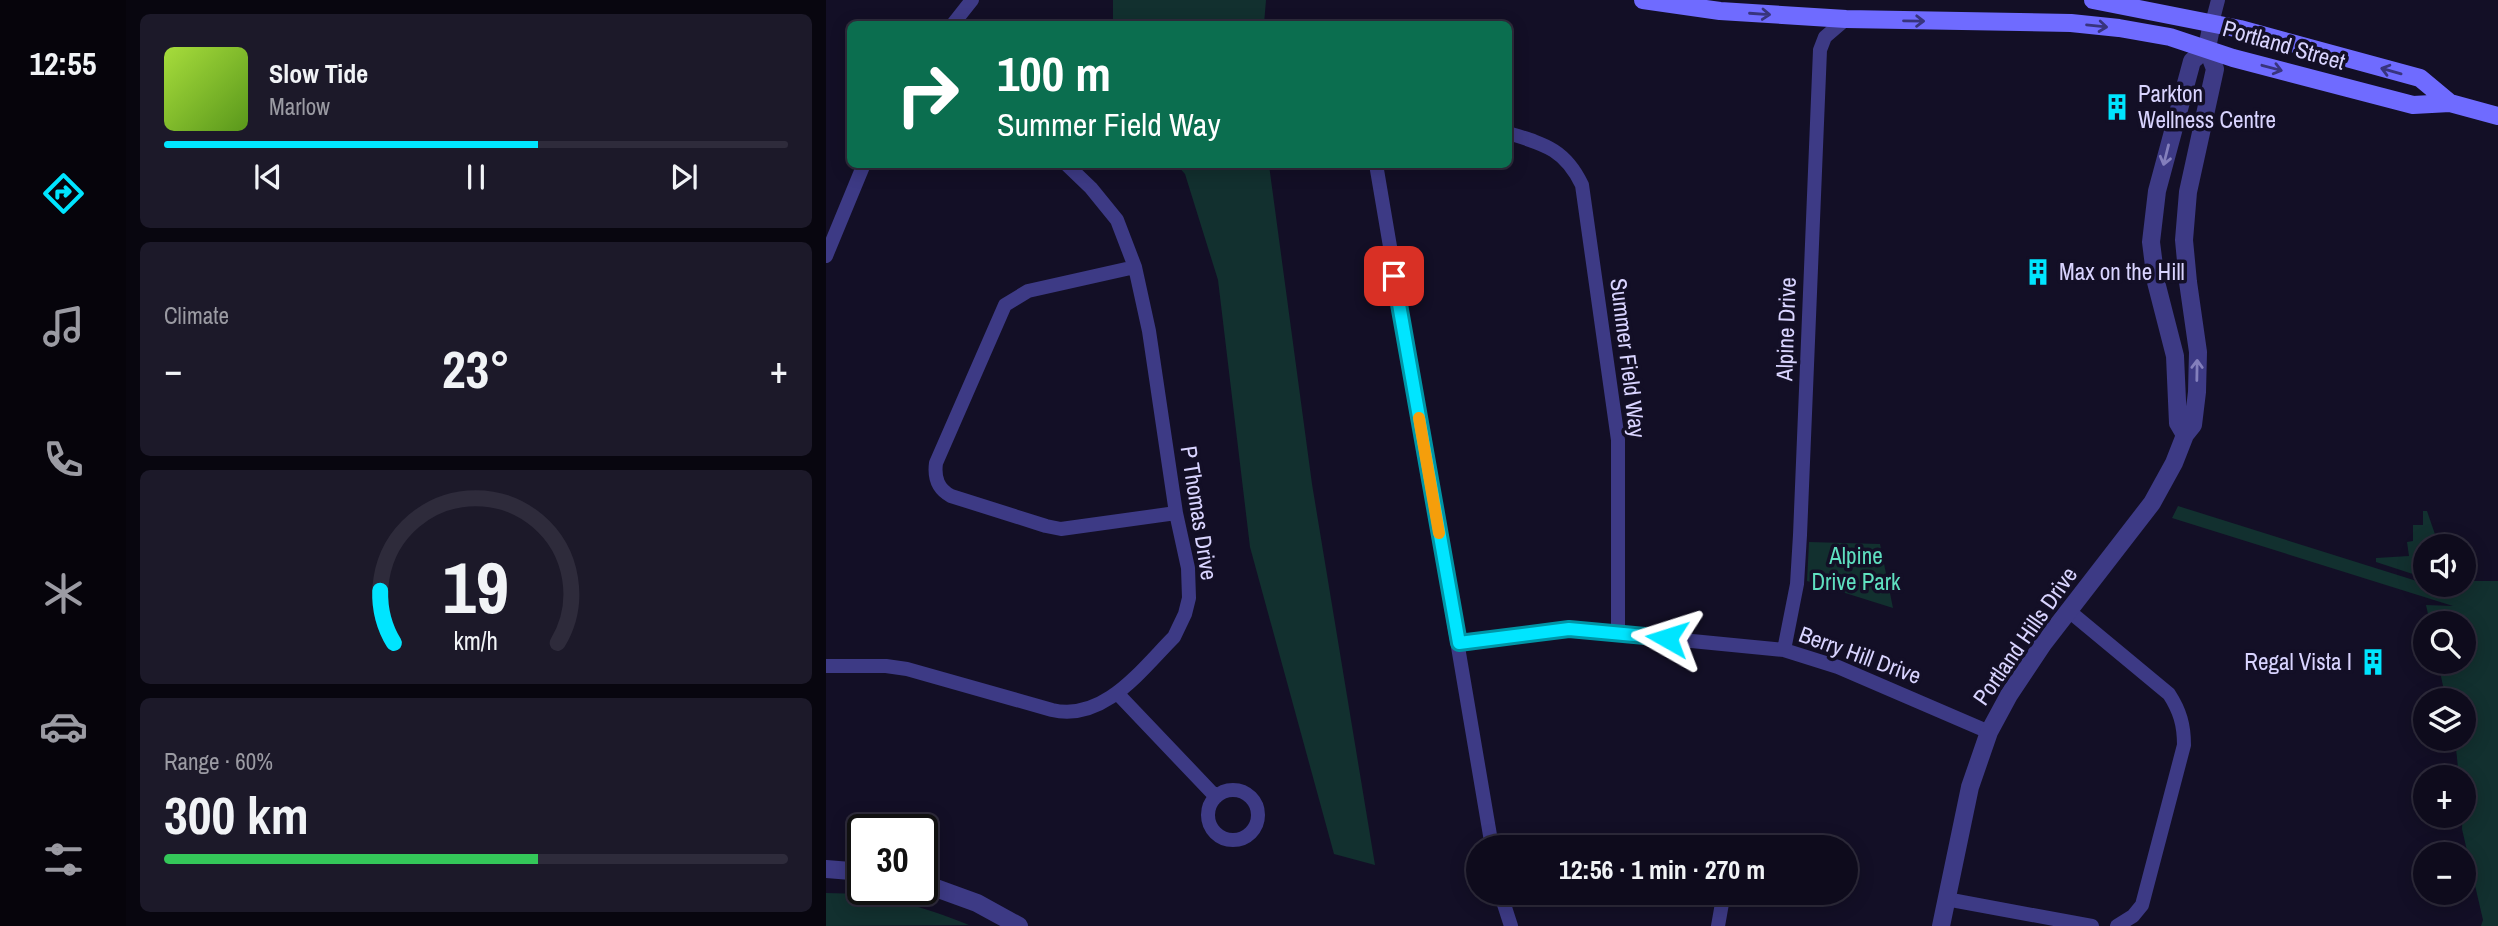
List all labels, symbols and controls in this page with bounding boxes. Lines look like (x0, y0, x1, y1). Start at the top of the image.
one-way arrow (1748, 7, 1771, 20)
street label: Portland Street (2219, 12, 2349, 77)
one-way arrow (1902, 14, 1925, 27)
one-way arrow (2085, 20, 2108, 33)
text: 100 m (997, 40, 1111, 106)
text: 12:55 (29, 42, 97, 85)
icon: right (882, 49, 973, 140)
text: Slow Tide (269, 56, 368, 91)
one-way arrow (2260, 62, 2283, 75)
one-way arrow (2381, 63, 2403, 76)
place label: Parkton Wellness Centre (2138, 78, 2276, 135)
text: Marlow (269, 91, 330, 122)
building icon: Parkton Wellness Centre (2102, 92, 2132, 122)
text: Summer Field Way (997, 103, 1221, 146)
one-way arrow (2159, 143, 2172, 166)
icon: previous (249, 158, 287, 196)
icon: pause (457, 158, 495, 196)
icon: next (665, 158, 703, 196)
icon: directions (39, 169, 88, 218)
pin (1364, 246, 1424, 306)
place label: Max on the Hill (2059, 256, 2185, 287)
icon: arrive (1375, 257, 1413, 295)
building icon: Max on the Hill (2023, 257, 2053, 287)
street label: Summer Field Way (1603, 276, 1654, 440)
street label: Alpine Drive (1768, 277, 1803, 382)
text: Climate (164, 300, 229, 331)
icon: music (39, 302, 88, 351)
text: 23° (442, 334, 510, 404)
text: − (164, 344, 182, 395)
text: + (770, 344, 788, 395)
one-way arrow (2191, 359, 2204, 382)
icon: phone (39, 435, 88, 484)
street label: P Thomas Drive (1174, 444, 1225, 582)
map controls (2413, 534, 2476, 905)
button: sound (2413, 534, 2476, 597)
text: 19 (443, 538, 509, 636)
park label: Alpine Drive Park (1811, 540, 1901, 597)
street label: Portland Hills Drive (1965, 560, 2084, 711)
icon: climate (39, 569, 88, 618)
position arrow (1630, 601, 1704, 675)
button: search (2413, 611, 2476, 674)
street label: Berry Hill Drive (1795, 618, 1926, 691)
text: km/h (454, 624, 498, 658)
place label: Regal Vista I (2244, 646, 2352, 677)
building icon: Regal Vista I (2358, 647, 2388, 677)
button: layers (2413, 688, 2476, 751)
icon: car (39, 702, 88, 751)
text: Range · 60% (164, 746, 273, 777)
button: + (2413, 765, 2476, 828)
text: 300 km (164, 780, 309, 850)
speed limit sign: 30 (847, 814, 938, 905)
icon: filters (39, 835, 88, 884)
button: − (2413, 842, 2476, 905)
text: 12:56 · 1 min · 270 m (1559, 852, 1765, 887)

